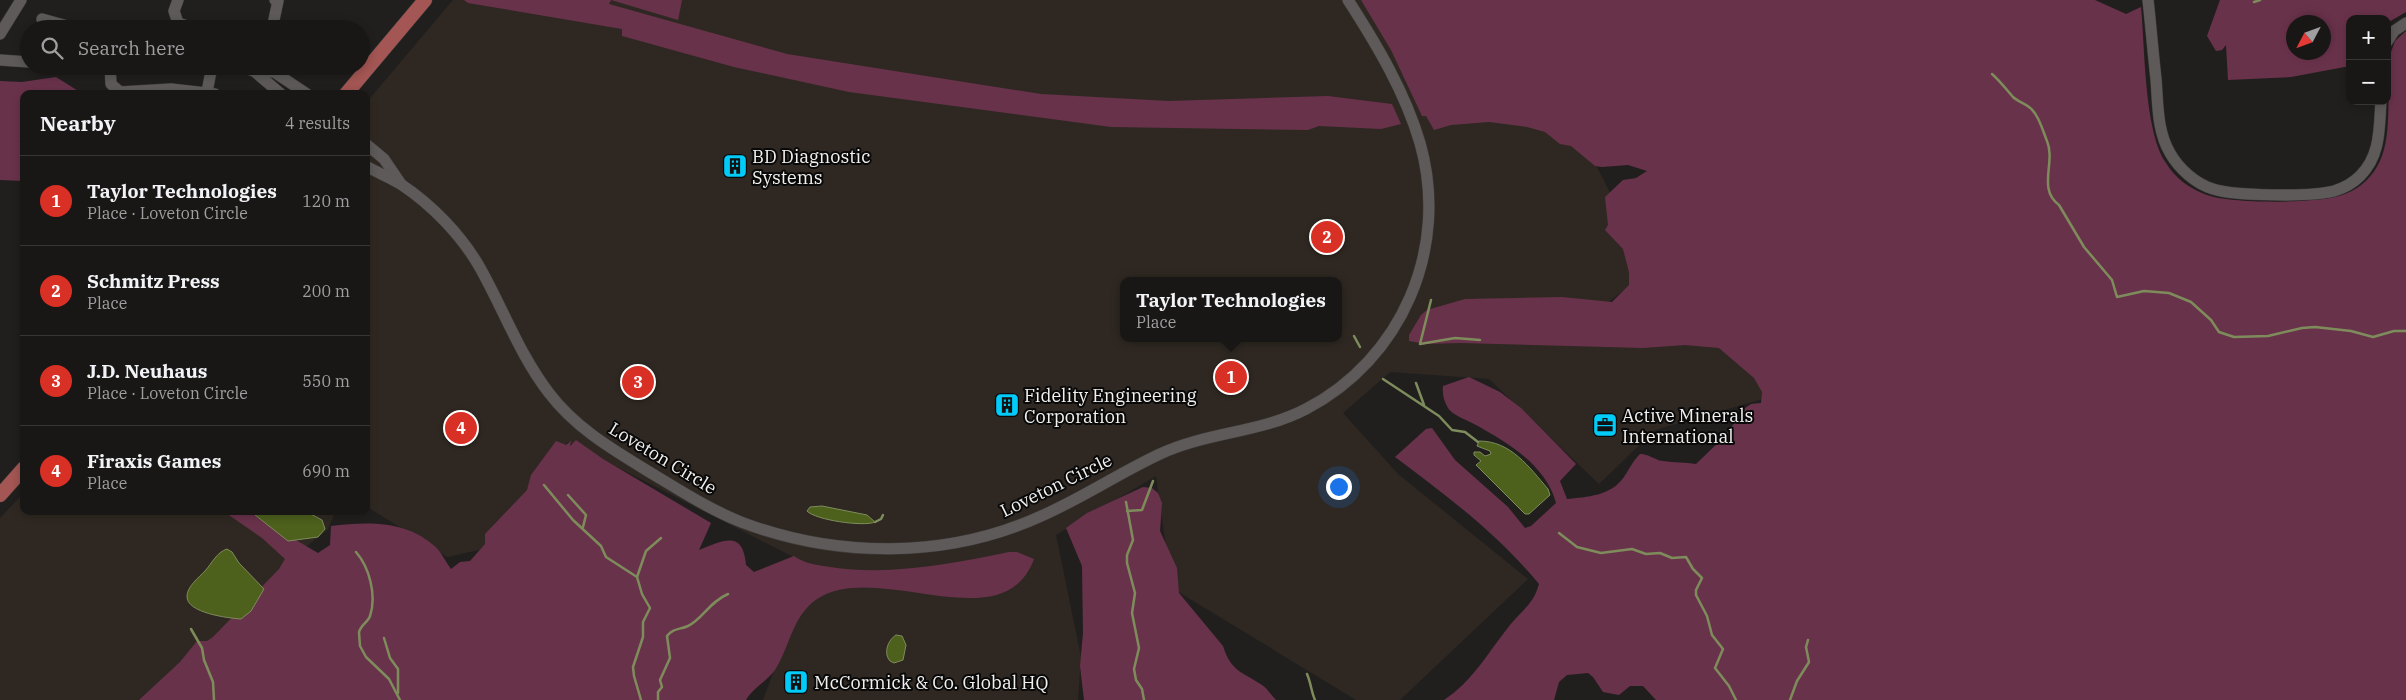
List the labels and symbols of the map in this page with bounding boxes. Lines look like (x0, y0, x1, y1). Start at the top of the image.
north arrow (2286, 15, 2331, 60)
place label: BD Diagnostic Systems (752, 145, 870, 189)
building icon: BD Diagnostic Systems (722, 153, 748, 179)
pin: 2 (1311, 218, 1343, 256)
pin: 1 (1215, 358, 1247, 396)
pin: 3 (622, 363, 654, 401)
place label: Fidelity Engineering Corporation (1024, 384, 1197, 428)
building icon: Fidelity Engineering Corporation (994, 392, 1020, 418)
place label: Active Minerals International (1622, 404, 1753, 448)
pin: 4 (445, 409, 477, 447)
office icon: Active Minerals International (1592, 412, 1618, 438)
street label: Loveton Circle (605, 417, 721, 499)
street label: Loveton Circle (996, 448, 1116, 522)
your location (1326, 474, 1352, 500)
building icon: McCormick & Co. Global HQ (783, 669, 809, 695)
place label: McCormick & Co. Global HQ (814, 671, 1048, 694)

